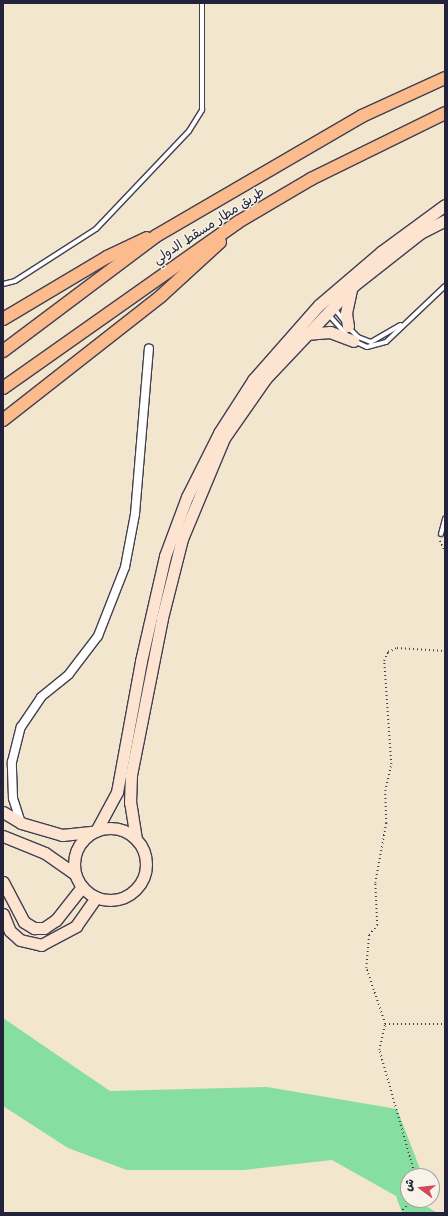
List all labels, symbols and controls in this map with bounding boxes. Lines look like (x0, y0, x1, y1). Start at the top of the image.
street label: طريق مطار مسقط الدولي (150, 184, 268, 268)
north arrow (400, 1168, 440, 1208)
text: ش (401, 1178, 417, 1193)

